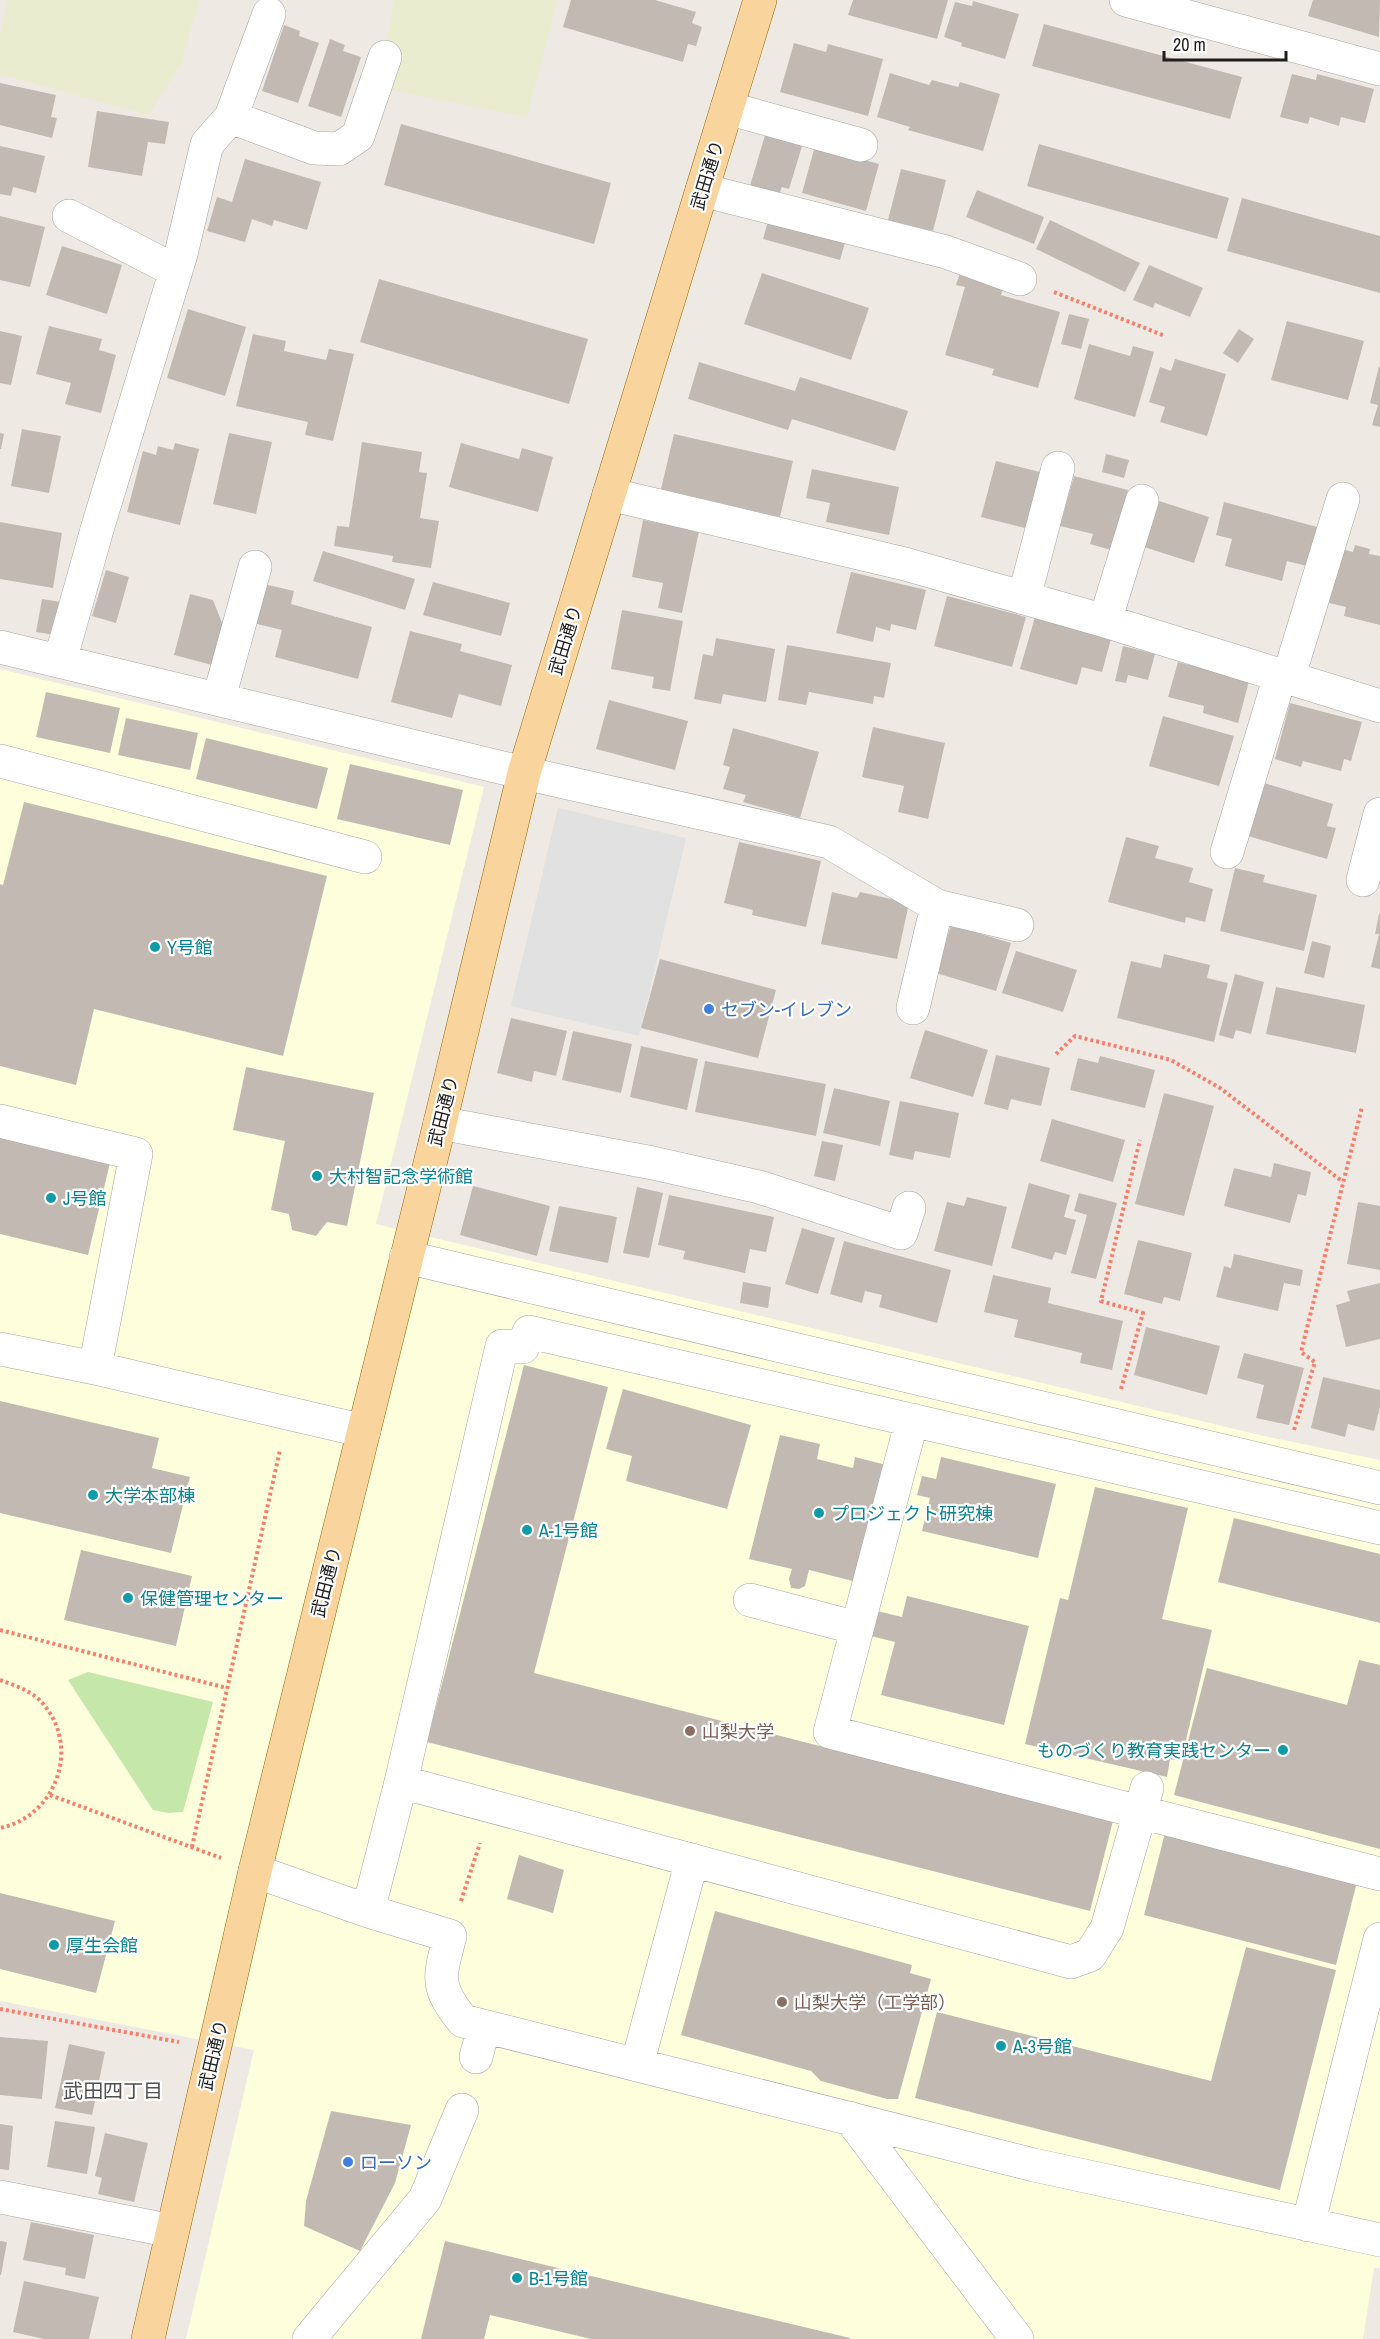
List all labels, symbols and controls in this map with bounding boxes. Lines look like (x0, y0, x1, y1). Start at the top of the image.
scale bar (1164, 24, 1286, 62)
text: 20 m (1173, 32, 1206, 57)
street label: 武田通り (685, 137, 729, 213)
street label: 武田通り (543, 602, 587, 678)
place label: Y号館 (167, 935, 213, 960)
marker: Y号館 (148, 940, 162, 954)
place label: セブン-イレブン (721, 997, 852, 1022)
marker: セブン-イレブン (702, 1002, 716, 1016)
street label: 武田通り (422, 1073, 464, 1149)
place label: 大村智記念学術館 (329, 1164, 473, 1189)
marker: 大村智記念学術館 (310, 1169, 324, 1183)
place label: J号館 (63, 1186, 106, 1211)
marker: J号館 (44, 1191, 58, 1205)
place label: 大学本部棟 (105, 1483, 195, 1508)
marker: 大学本部棟 (86, 1488, 100, 1502)
place label: プロジェクト研究棟 (831, 1501, 993, 1526)
marker: プロジェクト研究棟 (812, 1506, 826, 1520)
place label: A-1号館 (538, 1518, 598, 1543)
marker: A-1号館 (520, 1523, 534, 1537)
street label: 武田通り (305, 1544, 347, 1620)
place label: 保健管理センター (140, 1586, 284, 1611)
marker: 保健管理センター (121, 1591, 135, 1605)
place label: 山梨大学 (702, 1719, 774, 1744)
marker: 山梨大学 (683, 1724, 697, 1738)
place label: ものづくり教育実践センター (1037, 1738, 1271, 1763)
marker: ものづくり教育実践センター (1276, 1743, 1290, 1757)
place label: 厚生会館 (66, 1933, 138, 1958)
marker: 厚生会館 (47, 1938, 61, 1952)
place label: 山梨大学（工学部） (794, 1990, 956, 2015)
marker: 山梨大学（工学部） (775, 1995, 789, 2009)
street label: 武田通り (193, 2017, 233, 2093)
place label: A-3号館 (1012, 2034, 1072, 2059)
marker: A-3号館 (994, 2039, 1008, 2053)
district label: 武田四丁目 (63, 2077, 163, 2104)
place label: ローソン (360, 2150, 432, 2175)
marker: ローソン (341, 2155, 355, 2169)
place label: B-1号館 (529, 2266, 588, 2291)
marker: B-1号館 (510, 2271, 524, 2285)

